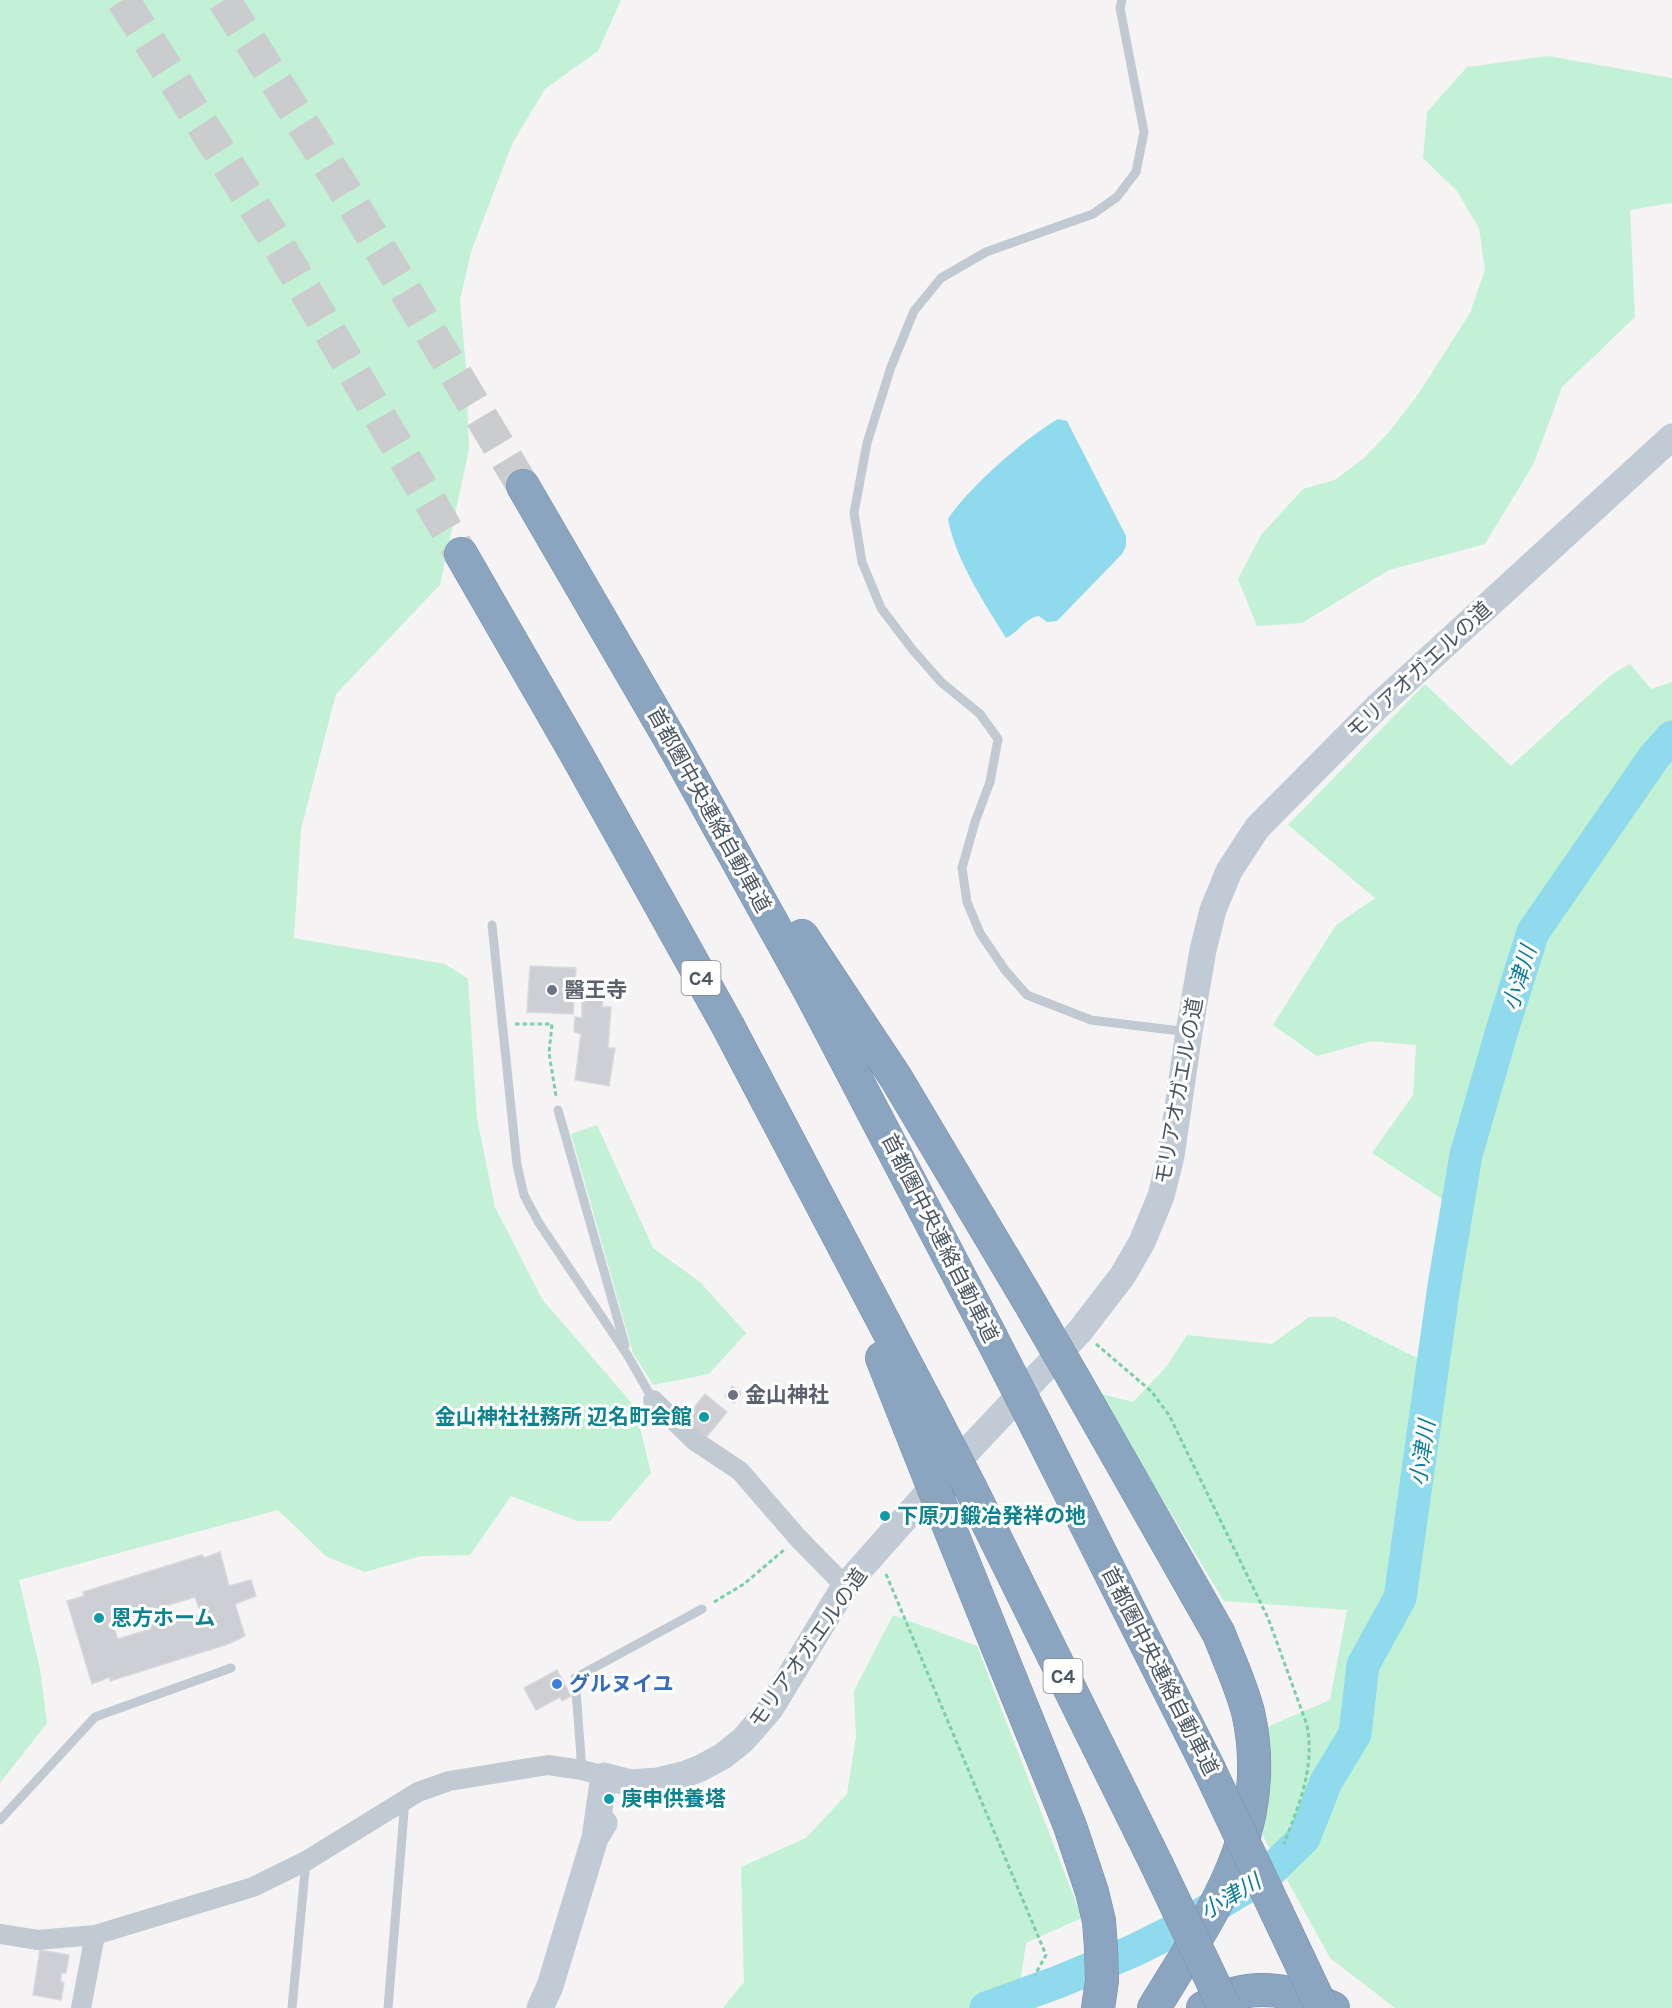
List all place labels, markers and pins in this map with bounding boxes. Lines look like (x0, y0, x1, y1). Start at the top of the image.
place label: 醫王寺 (564, 978, 627, 1002)
marker: 醫王寺 (545, 983, 559, 997)
place label: 金山神社 (745, 1383, 829, 1407)
marker: 金山神社 (726, 1388, 740, 1402)
place label: 金山神社社務所 辺名町会館 (435, 1405, 692, 1429)
marker: 金山神社社務所 辺名町会館 (697, 1410, 711, 1424)
place label: 下原刀鍛冶発祥の地 (897, 1504, 1086, 1528)
marker: 下原刀鍛冶発祥の地 (878, 1509, 892, 1523)
place label: 恩方ホーム (111, 1606, 215, 1630)
marker: 恩方ホーム (92, 1611, 106, 1625)
place label: グルヌイユ (569, 1672, 674, 1696)
marker: グルヌイユ (550, 1677, 564, 1691)
place label: 庚申供養塔 (621, 1787, 726, 1811)
marker: 庚申供養塔 (602, 1792, 616, 1806)

